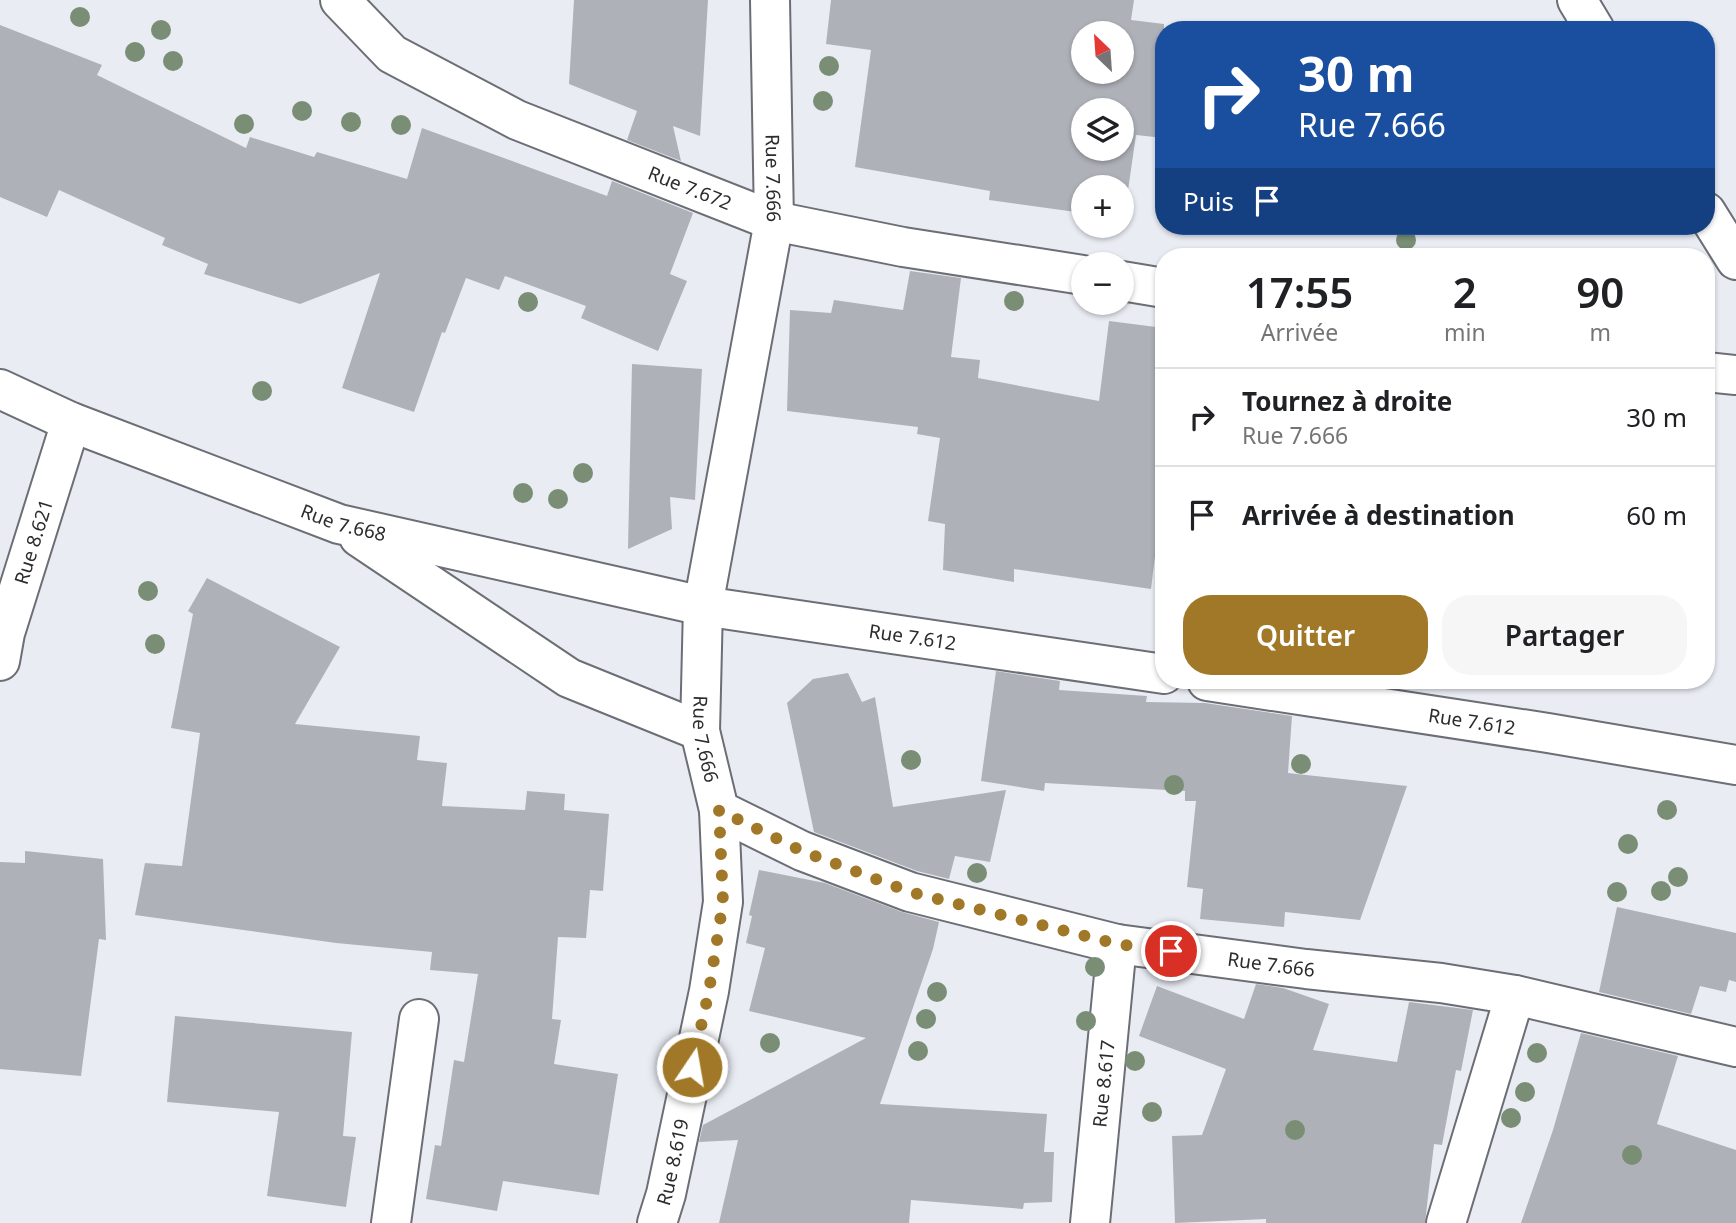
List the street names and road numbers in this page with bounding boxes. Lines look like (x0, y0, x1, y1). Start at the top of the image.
street label: Rue 7.666 (759, 134, 787, 222)
street label: Rue 7.672 (644, 160, 735, 216)
street label: Rue 8.621 (8, 496, 59, 588)
street label: Rue 7.668 (297, 498, 389, 547)
street label: Rue 7.612 (867, 618, 958, 656)
street label: Rue 7.666 (687, 695, 725, 785)
street label: Rue 7.612 (1427, 702, 1517, 741)
street label: Rue 7.666 (1226, 946, 1316, 983)
street label: Rue 8.617 (1086, 1039, 1121, 1129)
street label: Rue 8.619 (650, 1116, 695, 1209)

